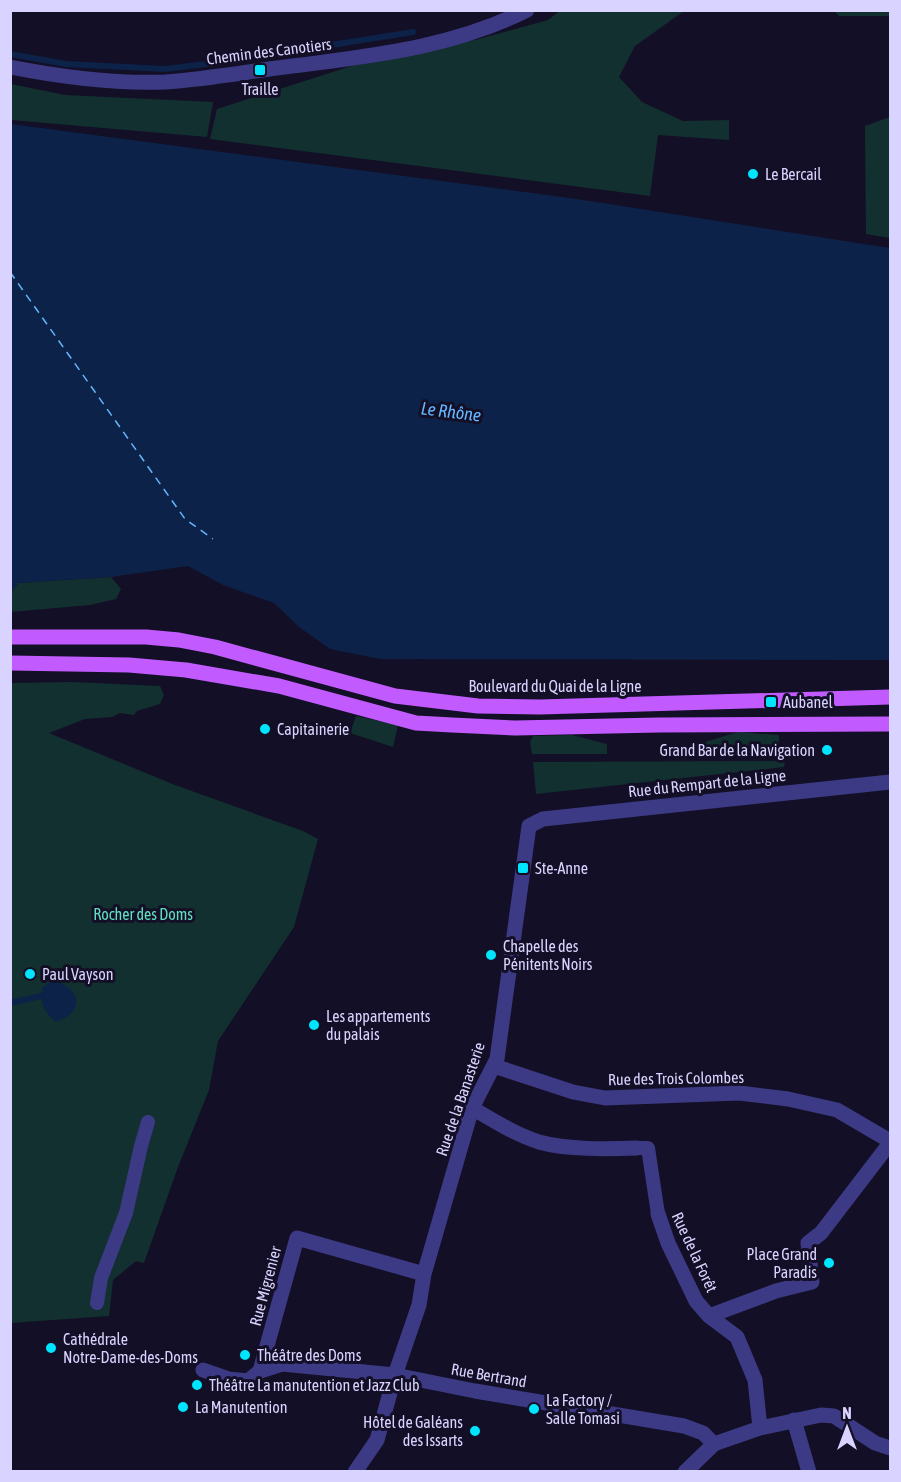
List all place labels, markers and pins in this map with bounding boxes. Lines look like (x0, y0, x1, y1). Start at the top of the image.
marker: Traille (253, 63, 267, 77)
place label: Traille (241, 80, 279, 98)
place label: Le Bercail (765, 165, 822, 183)
marker: Le Bercail (746, 167, 760, 181)
place label: Aubanel (783, 693, 834, 711)
marker: Aubanel (764, 695, 778, 709)
place label: Capitainerie (277, 720, 349, 739)
marker: Capitainerie (258, 722, 272, 736)
place label: Grand Bar de la Navigation (660, 741, 815, 760)
marker: Grand Bar de la Navigation (820, 743, 834, 757)
place label: Ste-Anne (535, 859, 588, 877)
marker: Ste-Anne (516, 861, 530, 875)
place label: Chapelle des Pénitents Noirs (503, 937, 593, 973)
marker: Chapelle des Pénitents Noirs (484, 948, 498, 962)
place label: Paul Vayson (42, 965, 113, 984)
marker: Paul Vayson (23, 967, 37, 981)
place label: Les appartements du palais (326, 1007, 431, 1044)
marker: Les appartements du palais (307, 1018, 321, 1032)
place label: Place Grand Paradis (746, 1245, 817, 1281)
marker: Place Grand Paradis (822, 1256, 836, 1270)
place label: Cathédrale Notre-Dame-des-Doms (63, 1330, 198, 1366)
marker: Cathédrale Notre-Dame-des-Doms (44, 1341, 58, 1355)
place label: Théâtre des Doms (257, 1346, 362, 1364)
marker: Théâtre des Doms (238, 1348, 252, 1362)
place label: Théâtre La manutention et Jazz Club (209, 1376, 420, 1394)
marker: Théâtre La manutention et Jazz Club (190, 1378, 204, 1392)
place label: La Factory / Salle Tomasi (546, 1391, 620, 1427)
place label: La Manutention (195, 1398, 288, 1416)
marker: La Manutention (176, 1400, 190, 1414)
marker: La Factory / Salle Tomasi (527, 1402, 541, 1416)
place label: Hôtel de Galéans des Issarts (363, 1413, 463, 1449)
marker: Hôtel de Galéans des Issarts (468, 1424, 482, 1438)

